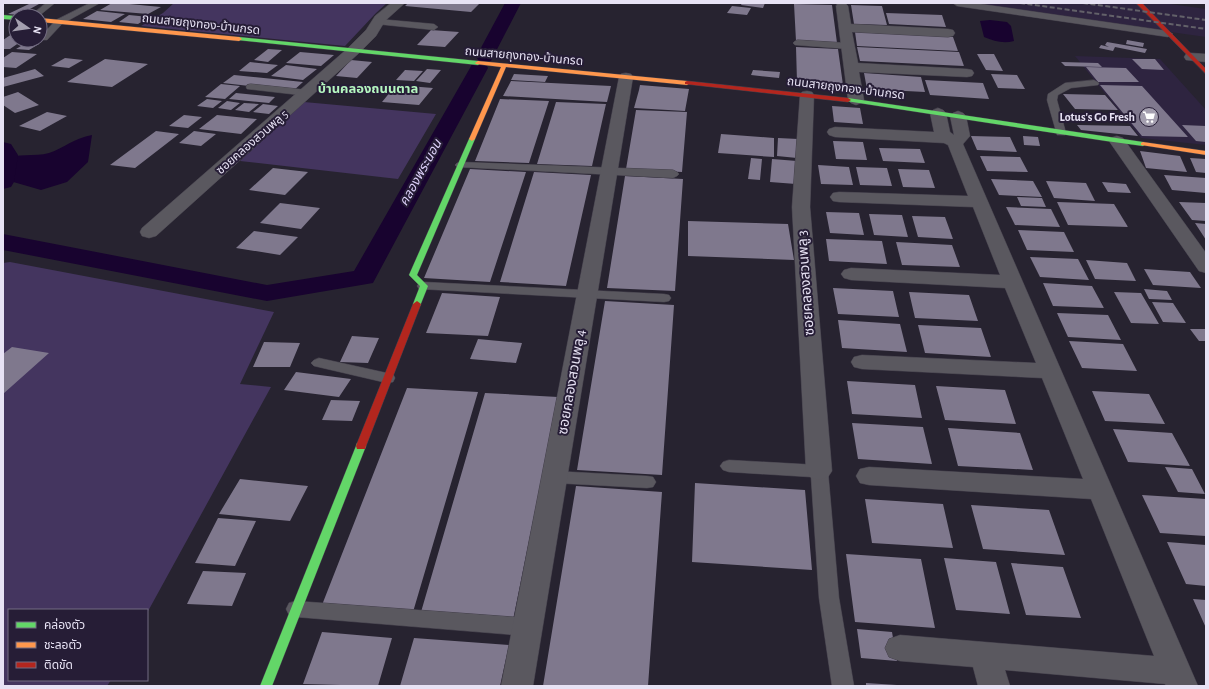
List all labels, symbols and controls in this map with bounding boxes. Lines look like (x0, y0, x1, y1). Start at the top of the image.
north arrow (8, 8, 48, 48)
street label: ถนนสายถุงทอง-บ้านกรด (141, 11, 261, 37)
text: N (31, 25, 43, 35)
street label: ถนนสายถุงทอง-บ้านกรด (464, 44, 584, 68)
street label: ถนนสายถุงทอง-บ้านกรด (786, 74, 906, 102)
district label: บ้านคลองถนนตาล (318, 82, 418, 96)
supermarket icon: Lotus's Go Fresh (1138, 106, 1160, 128)
street label: ซอยคลองสวนพลู 5 (214, 108, 291, 177)
place label: Lotus's Go Fresh (1060, 111, 1135, 123)
water label: คลองพระนอน (398, 137, 445, 208)
street label: ซอยคลองสวนพลู 3 (795, 230, 818, 336)
street label: ซอยคลองสวนพลู 4 (556, 328, 589, 436)
legend (8, 609, 148, 681)
text: คล่องตัว (44, 618, 85, 631)
text: ชะลอตัว (44, 639, 82, 651)
text: ติดขัด (44, 659, 73, 671)

